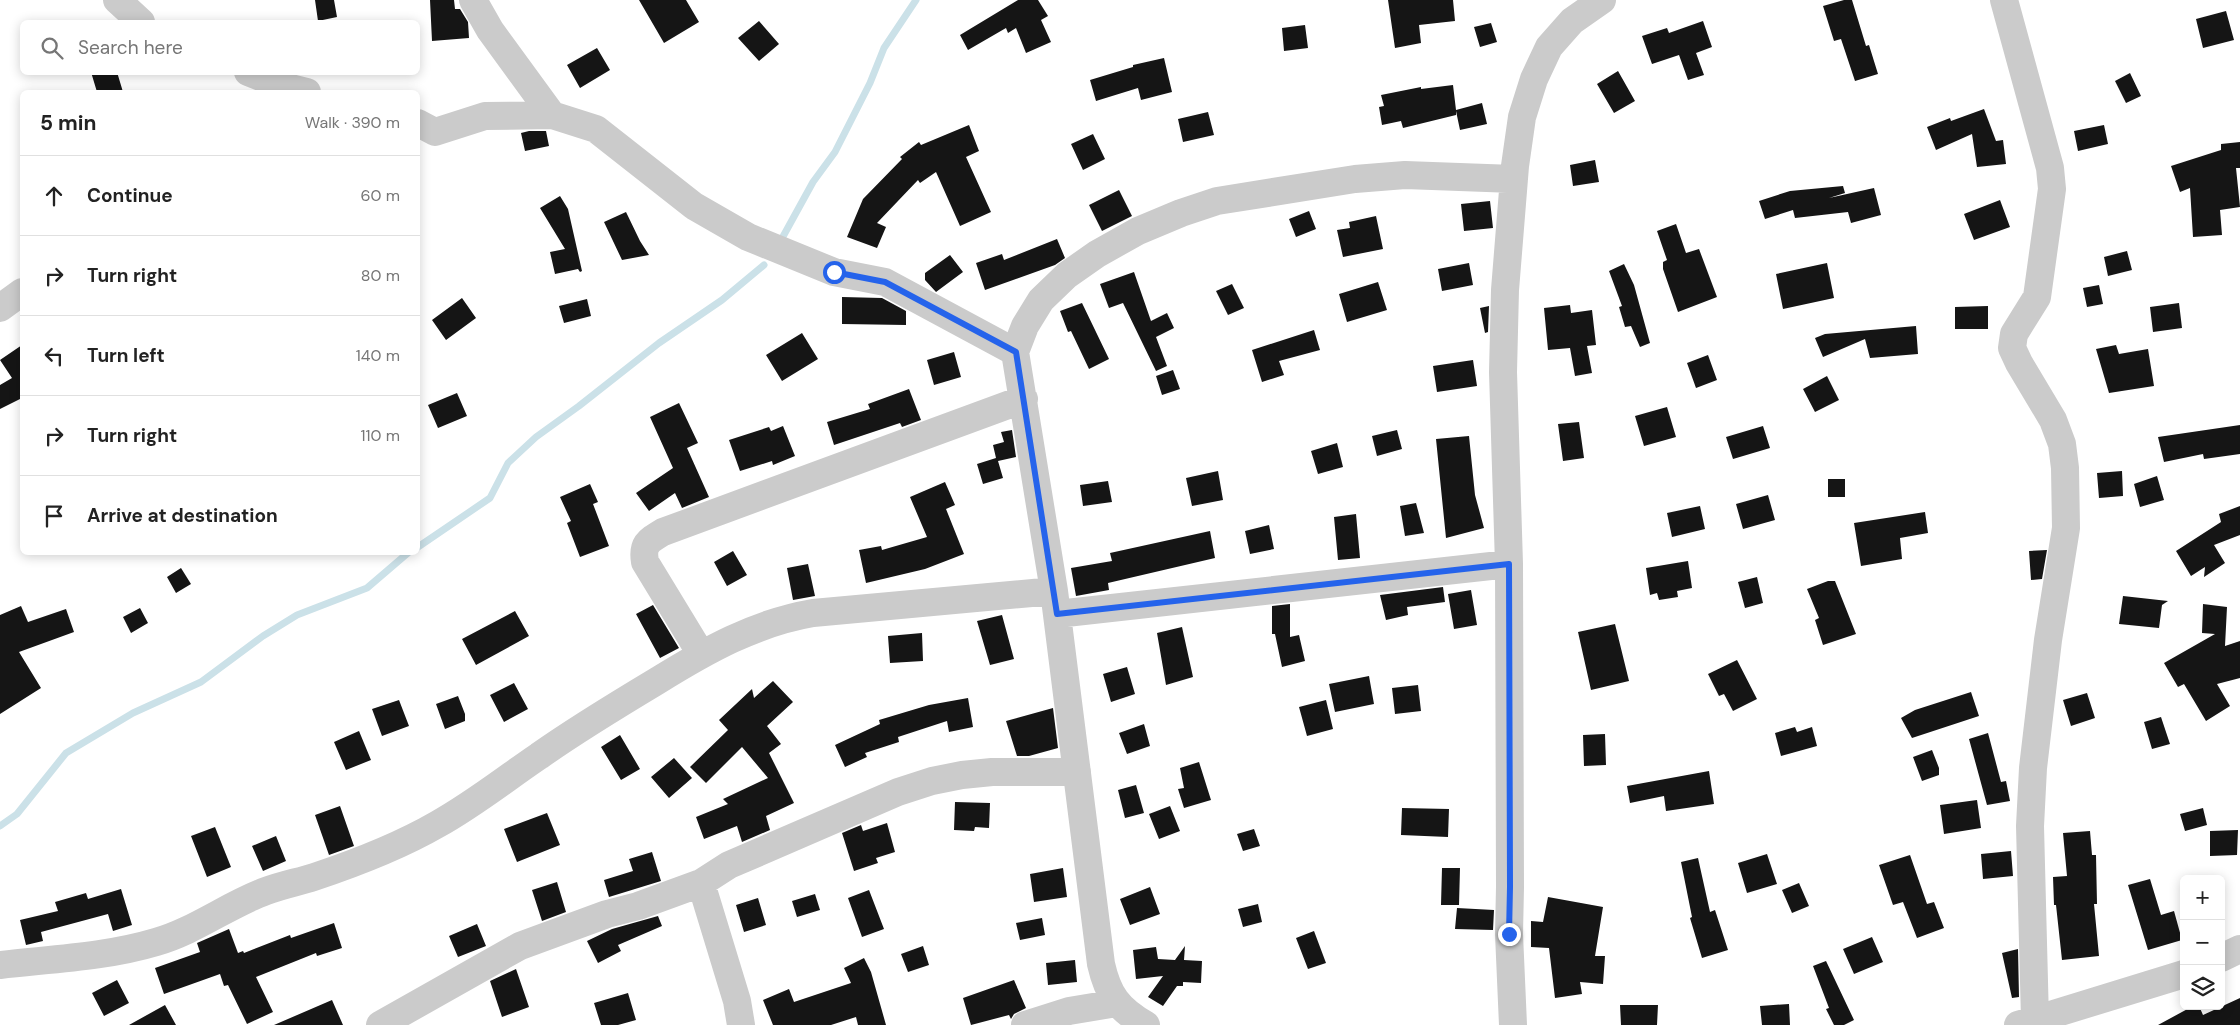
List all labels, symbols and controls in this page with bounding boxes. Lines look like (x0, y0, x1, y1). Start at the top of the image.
search box (20, 20, 420, 75)
icon: search (38, 34, 66, 62)
text: Search here (78, 35, 183, 60)
text: 5 min (40, 109, 96, 137)
text: Walk · 390 m (305, 112, 400, 133)
icon: ahead (40, 182, 68, 210)
text: Continue (87, 183, 173, 208)
text: 60 m (360, 185, 400, 206)
route start (823, 261, 846, 284)
icon: right (40, 262, 68, 290)
text: Turn right (87, 263, 177, 288)
text: 80 m (361, 265, 400, 286)
icon: left (40, 342, 68, 370)
text: Turn left (87, 343, 165, 368)
text: 140 m (356, 345, 400, 366)
icon: right (40, 422, 68, 450)
text: Turn right (87, 423, 177, 448)
text: 110 m (361, 425, 400, 446)
icon: arrive (40, 502, 68, 530)
text: Arrive at destination (87, 503, 278, 528)
map controls (2180, 875, 2225, 1010)
button: + (2180, 875, 2225, 920)
button: − (2180, 920, 2225, 965)
route end (1498, 923, 1521, 946)
button: layers (2180, 965, 2225, 1010)

